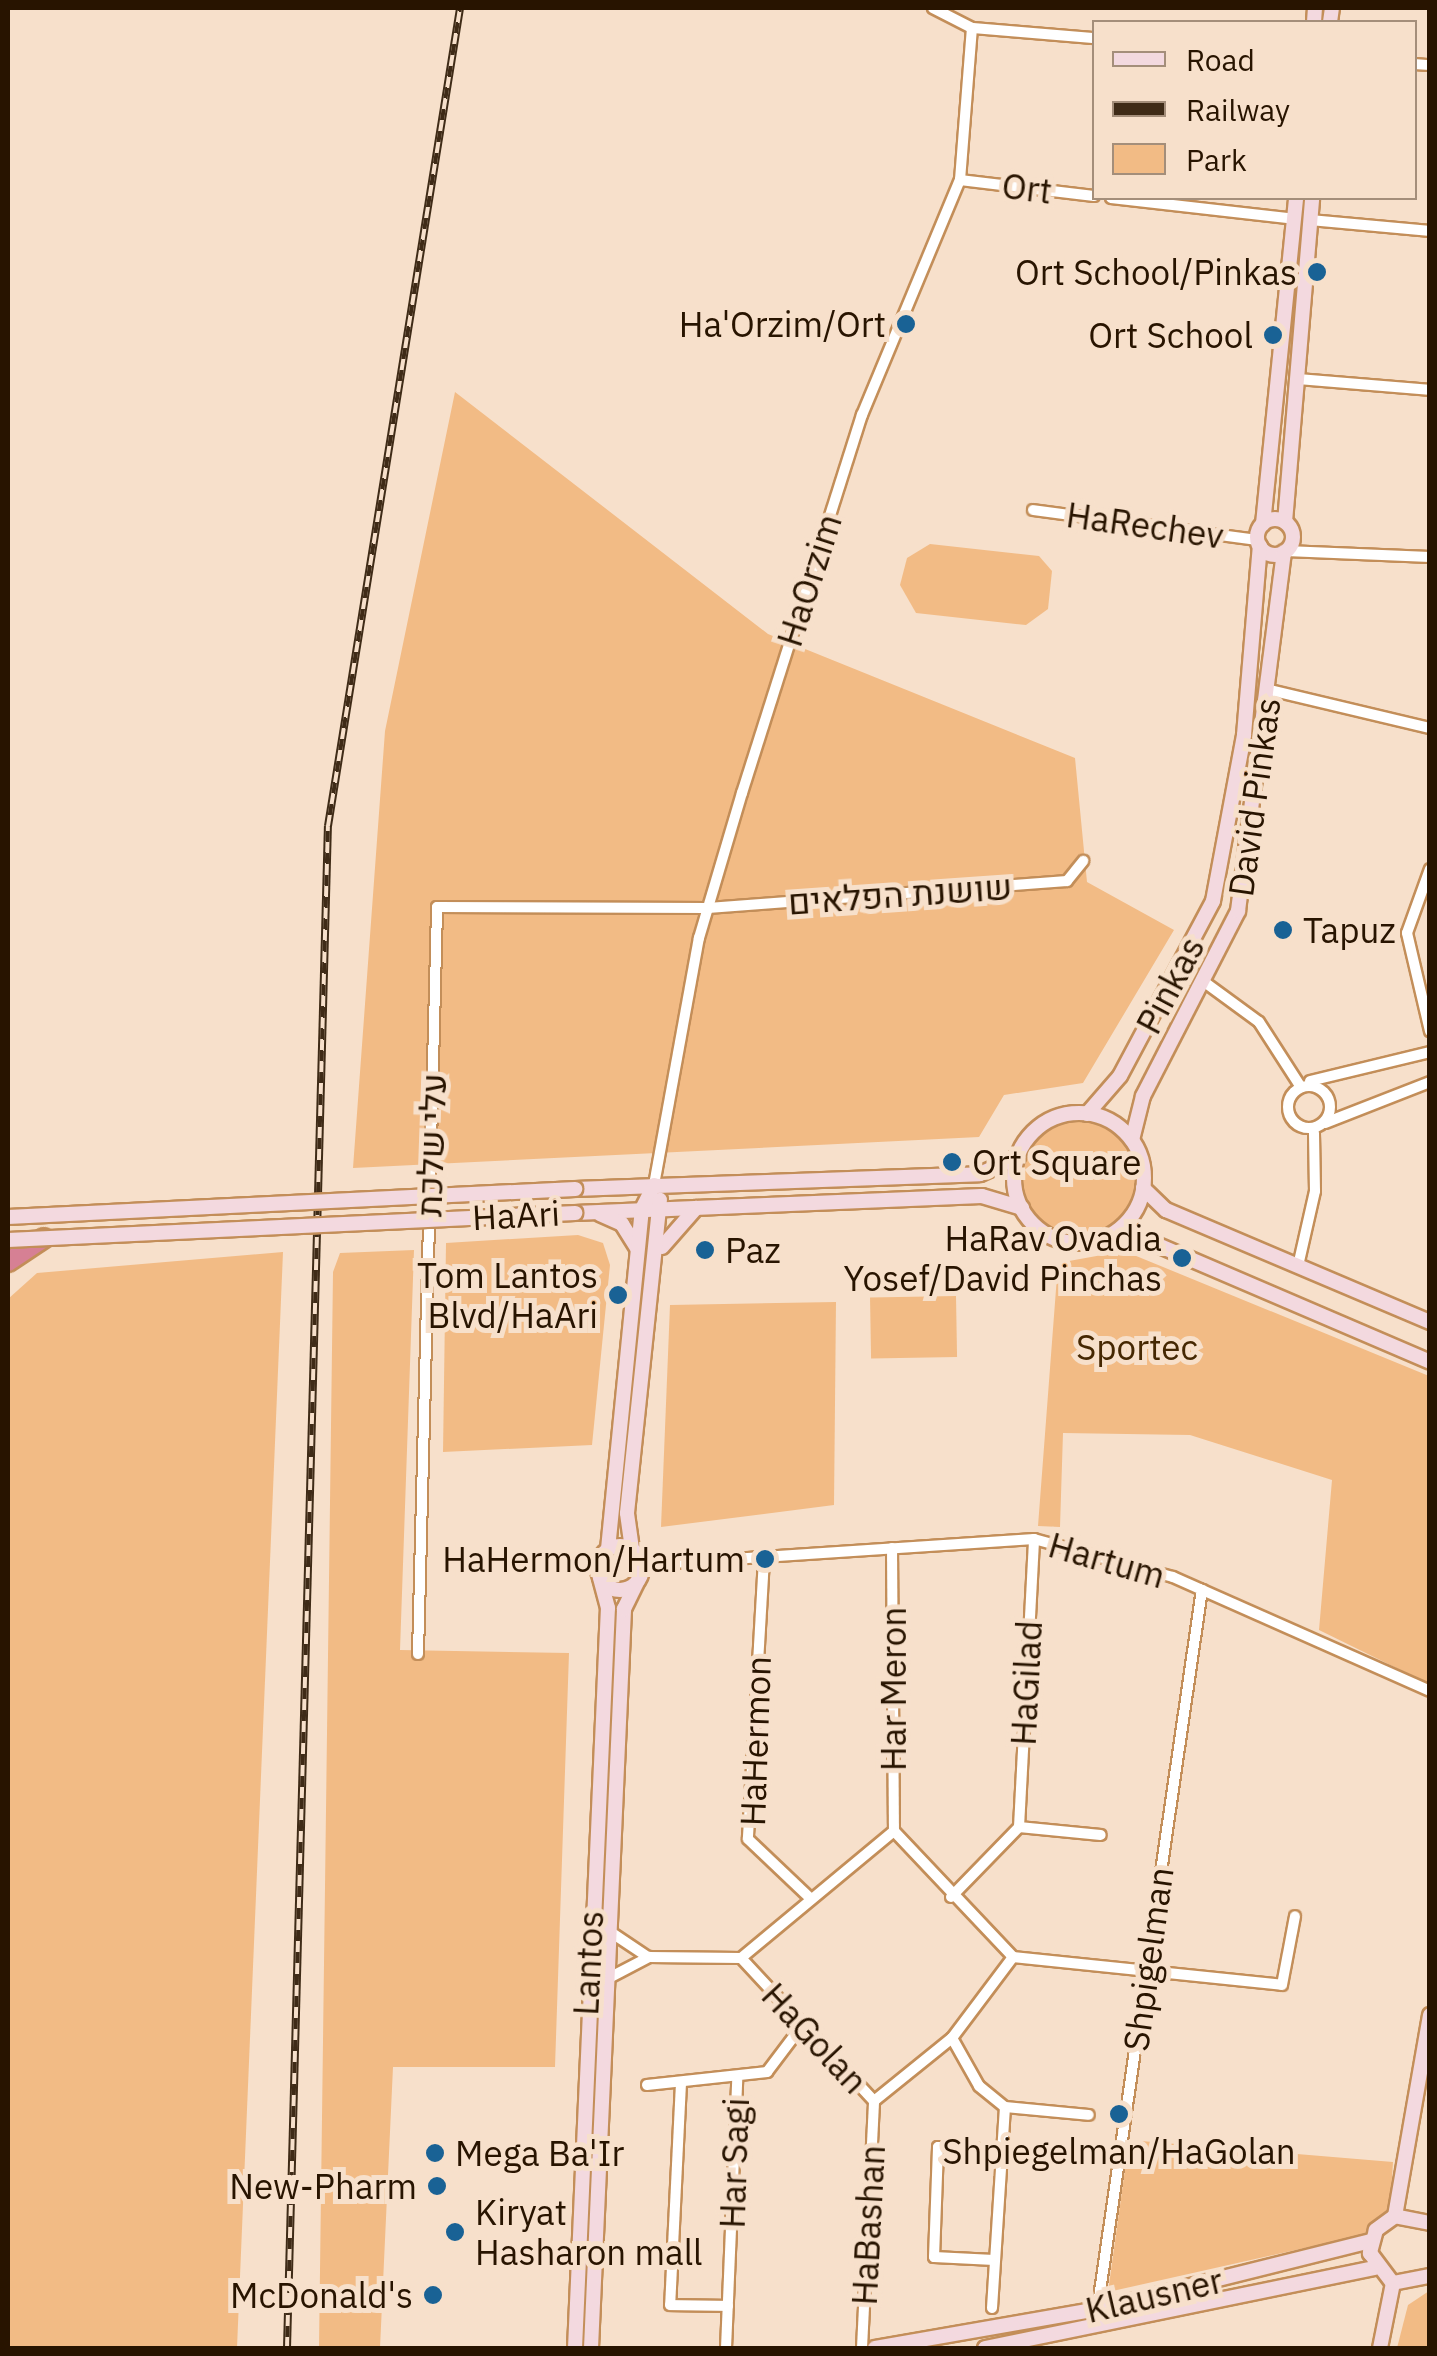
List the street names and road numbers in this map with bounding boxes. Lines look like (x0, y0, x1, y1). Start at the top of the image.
street label: Ort (1000, 164, 1054, 212)
street label: HaRechev (1064, 493, 1226, 557)
street label: HaOrzim (768, 509, 850, 651)
street label: David Pinkas (1219, 695, 1289, 899)
street label: שושנת הפלאים (787, 865, 1013, 923)
street label: Pinkas (1127, 929, 1213, 1041)
street label: עלי שלכת (408, 1073, 454, 1217)
street label: HaAri (471, 1192, 561, 1238)
street label: Hartum (1044, 1523, 1170, 1597)
street label: Har Meron (872, 1607, 914, 1771)
street label: HaGilad (1002, 1619, 1050, 1747)
street label: HaHermon (731, 1655, 779, 1827)
street label: Shpigelman (1114, 1864, 1182, 2054)
street label: Lantos (564, 1910, 612, 2016)
street label: HaGolan (753, 1974, 877, 2102)
street label: Har Sagi (711, 2097, 757, 2229)
street label: HaBashan (843, 2144, 893, 2306)
street label: Klausner (1081, 2259, 1227, 2331)

